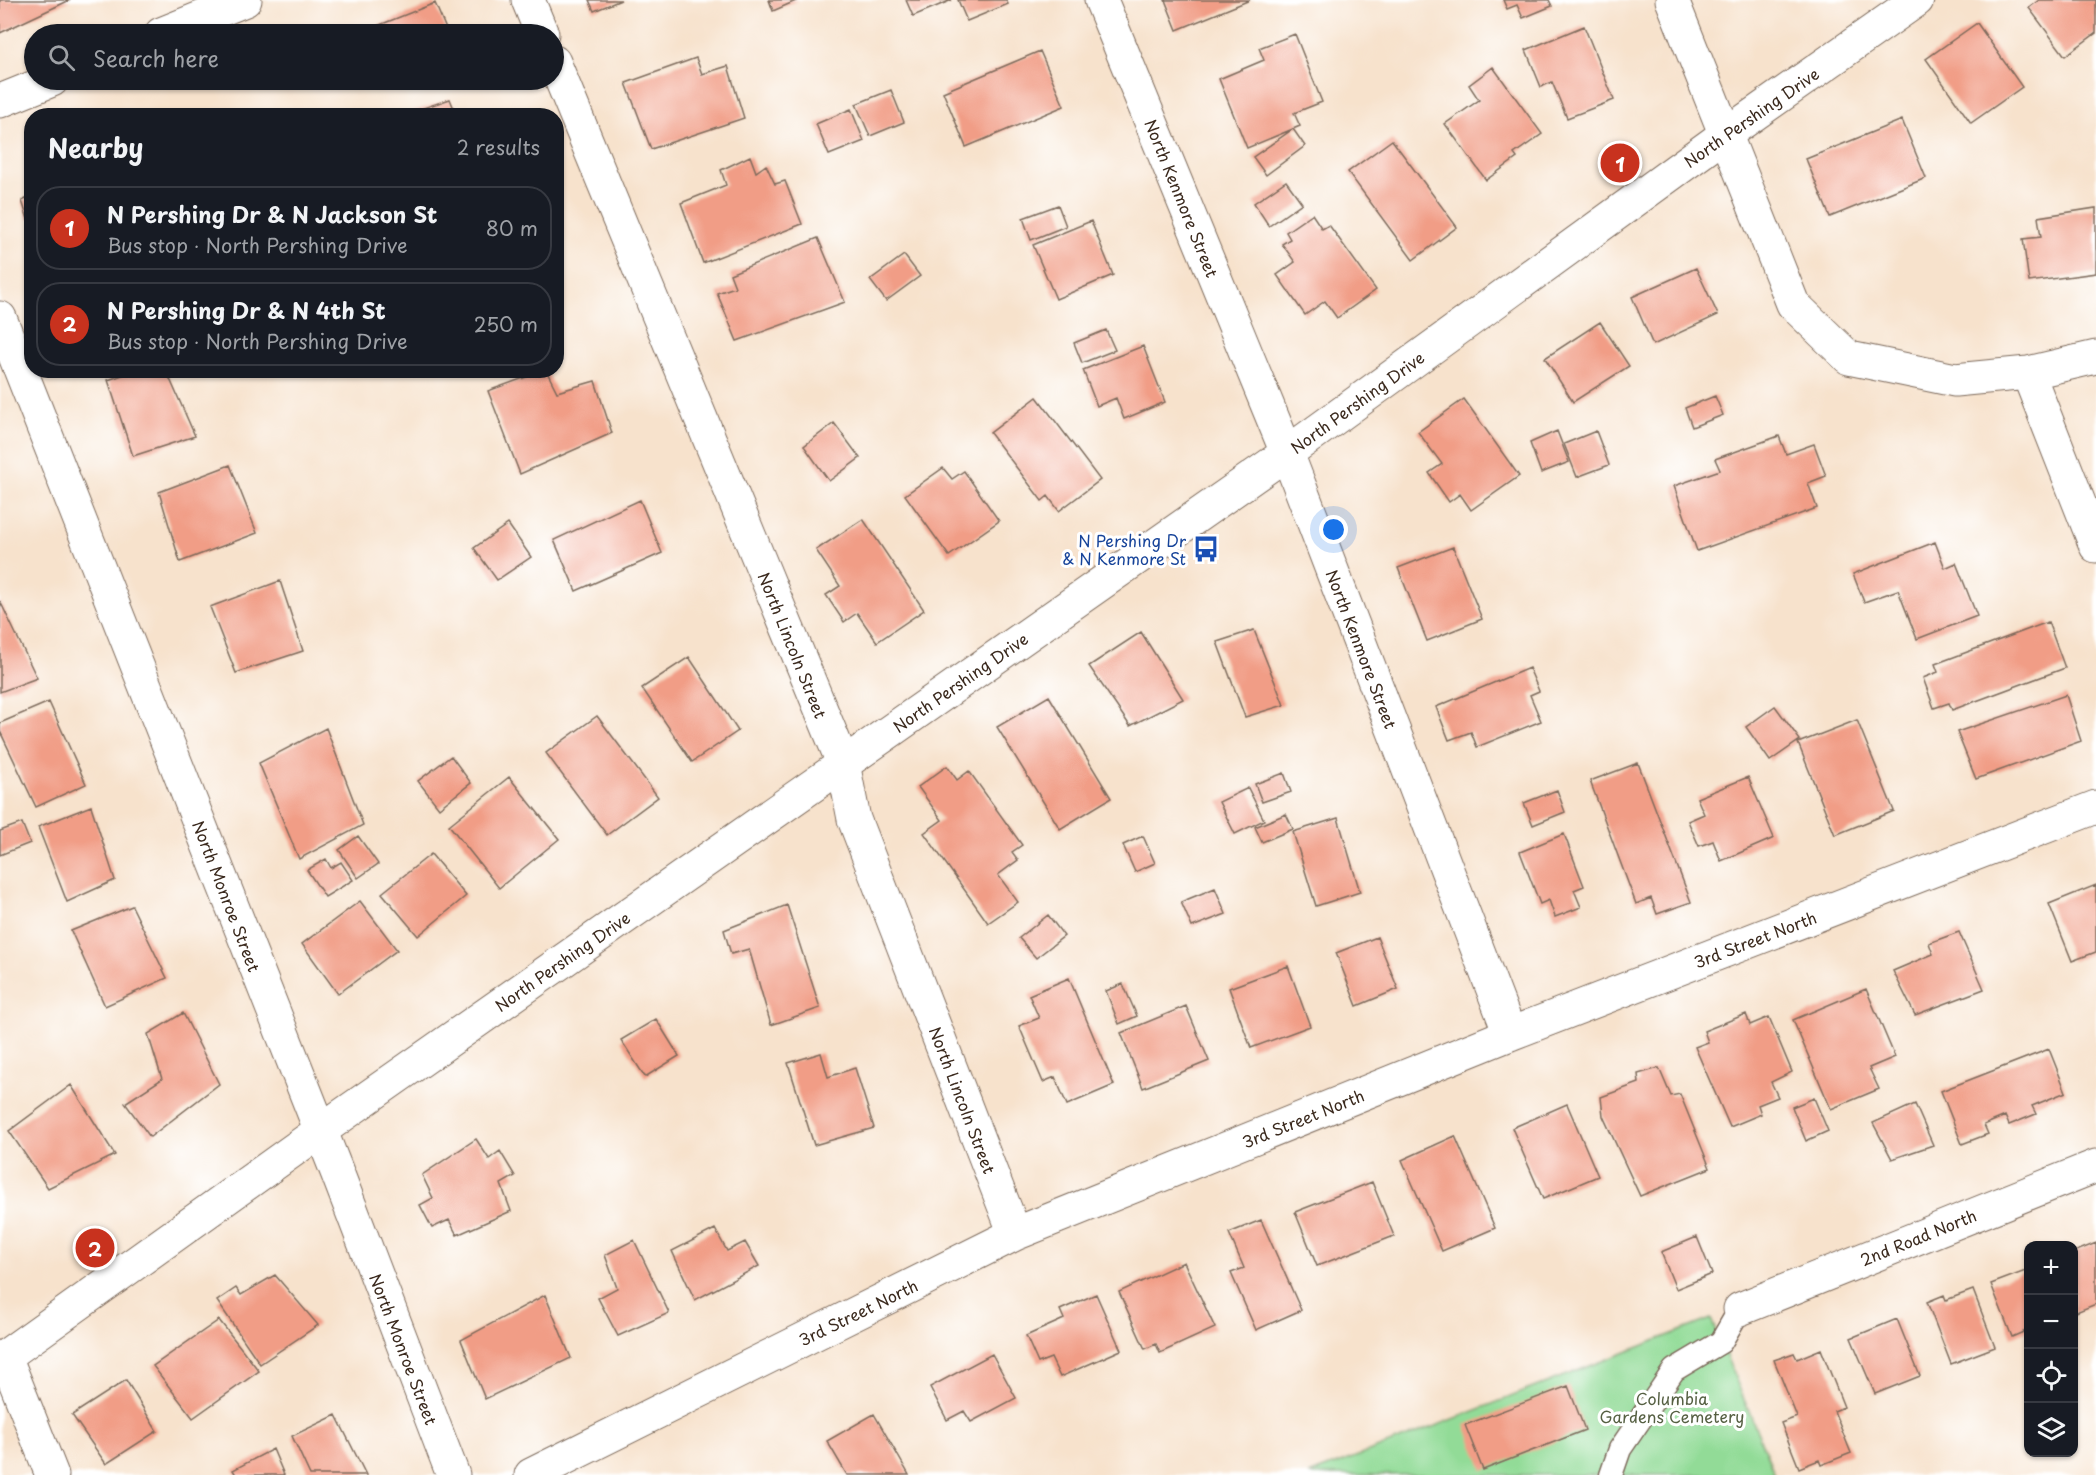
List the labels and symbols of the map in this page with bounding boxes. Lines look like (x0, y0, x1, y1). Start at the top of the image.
street label: North Pershing Drive (1679, 61, 1823, 173)
street label: North Kenmore Street (1139, 115, 1225, 281)
pin: 1 (1600, 140, 1640, 186)
street label: North Pershing Drive (1285, 345, 1429, 459)
your location (1319, 515, 1348, 544)
place label: N Pershing Dr & N Kenmore St (1062, 528, 1187, 570)
bus stop icon: N Pershing Dr & N Kenmore St (1191, 534, 1221, 564)
street label: North Kenmore Street (1321, 566, 1404, 732)
street label: North Lincoln Street (753, 568, 833, 722)
street label: North Pershing Drive (888, 626, 1032, 738)
street label: North Monroe Street (187, 817, 267, 976)
street label: North Pershing Drive (490, 905, 634, 1017)
street label: 3rd Street North (1690, 905, 1820, 973)
street label: North Lincoln Street (924, 1023, 1002, 1177)
street label: 3rd Street North (1238, 1083, 1368, 1153)
street label: 2nd Road North (1856, 1203, 1980, 1271)
pin: 2 (76, 1226, 115, 1270)
street label: North Monroe Street (364, 1270, 444, 1429)
street label: 3rd Street North (795, 1273, 921, 1351)
park label: Columbia Gardens Cemetery (1600, 1386, 1744, 1428)

